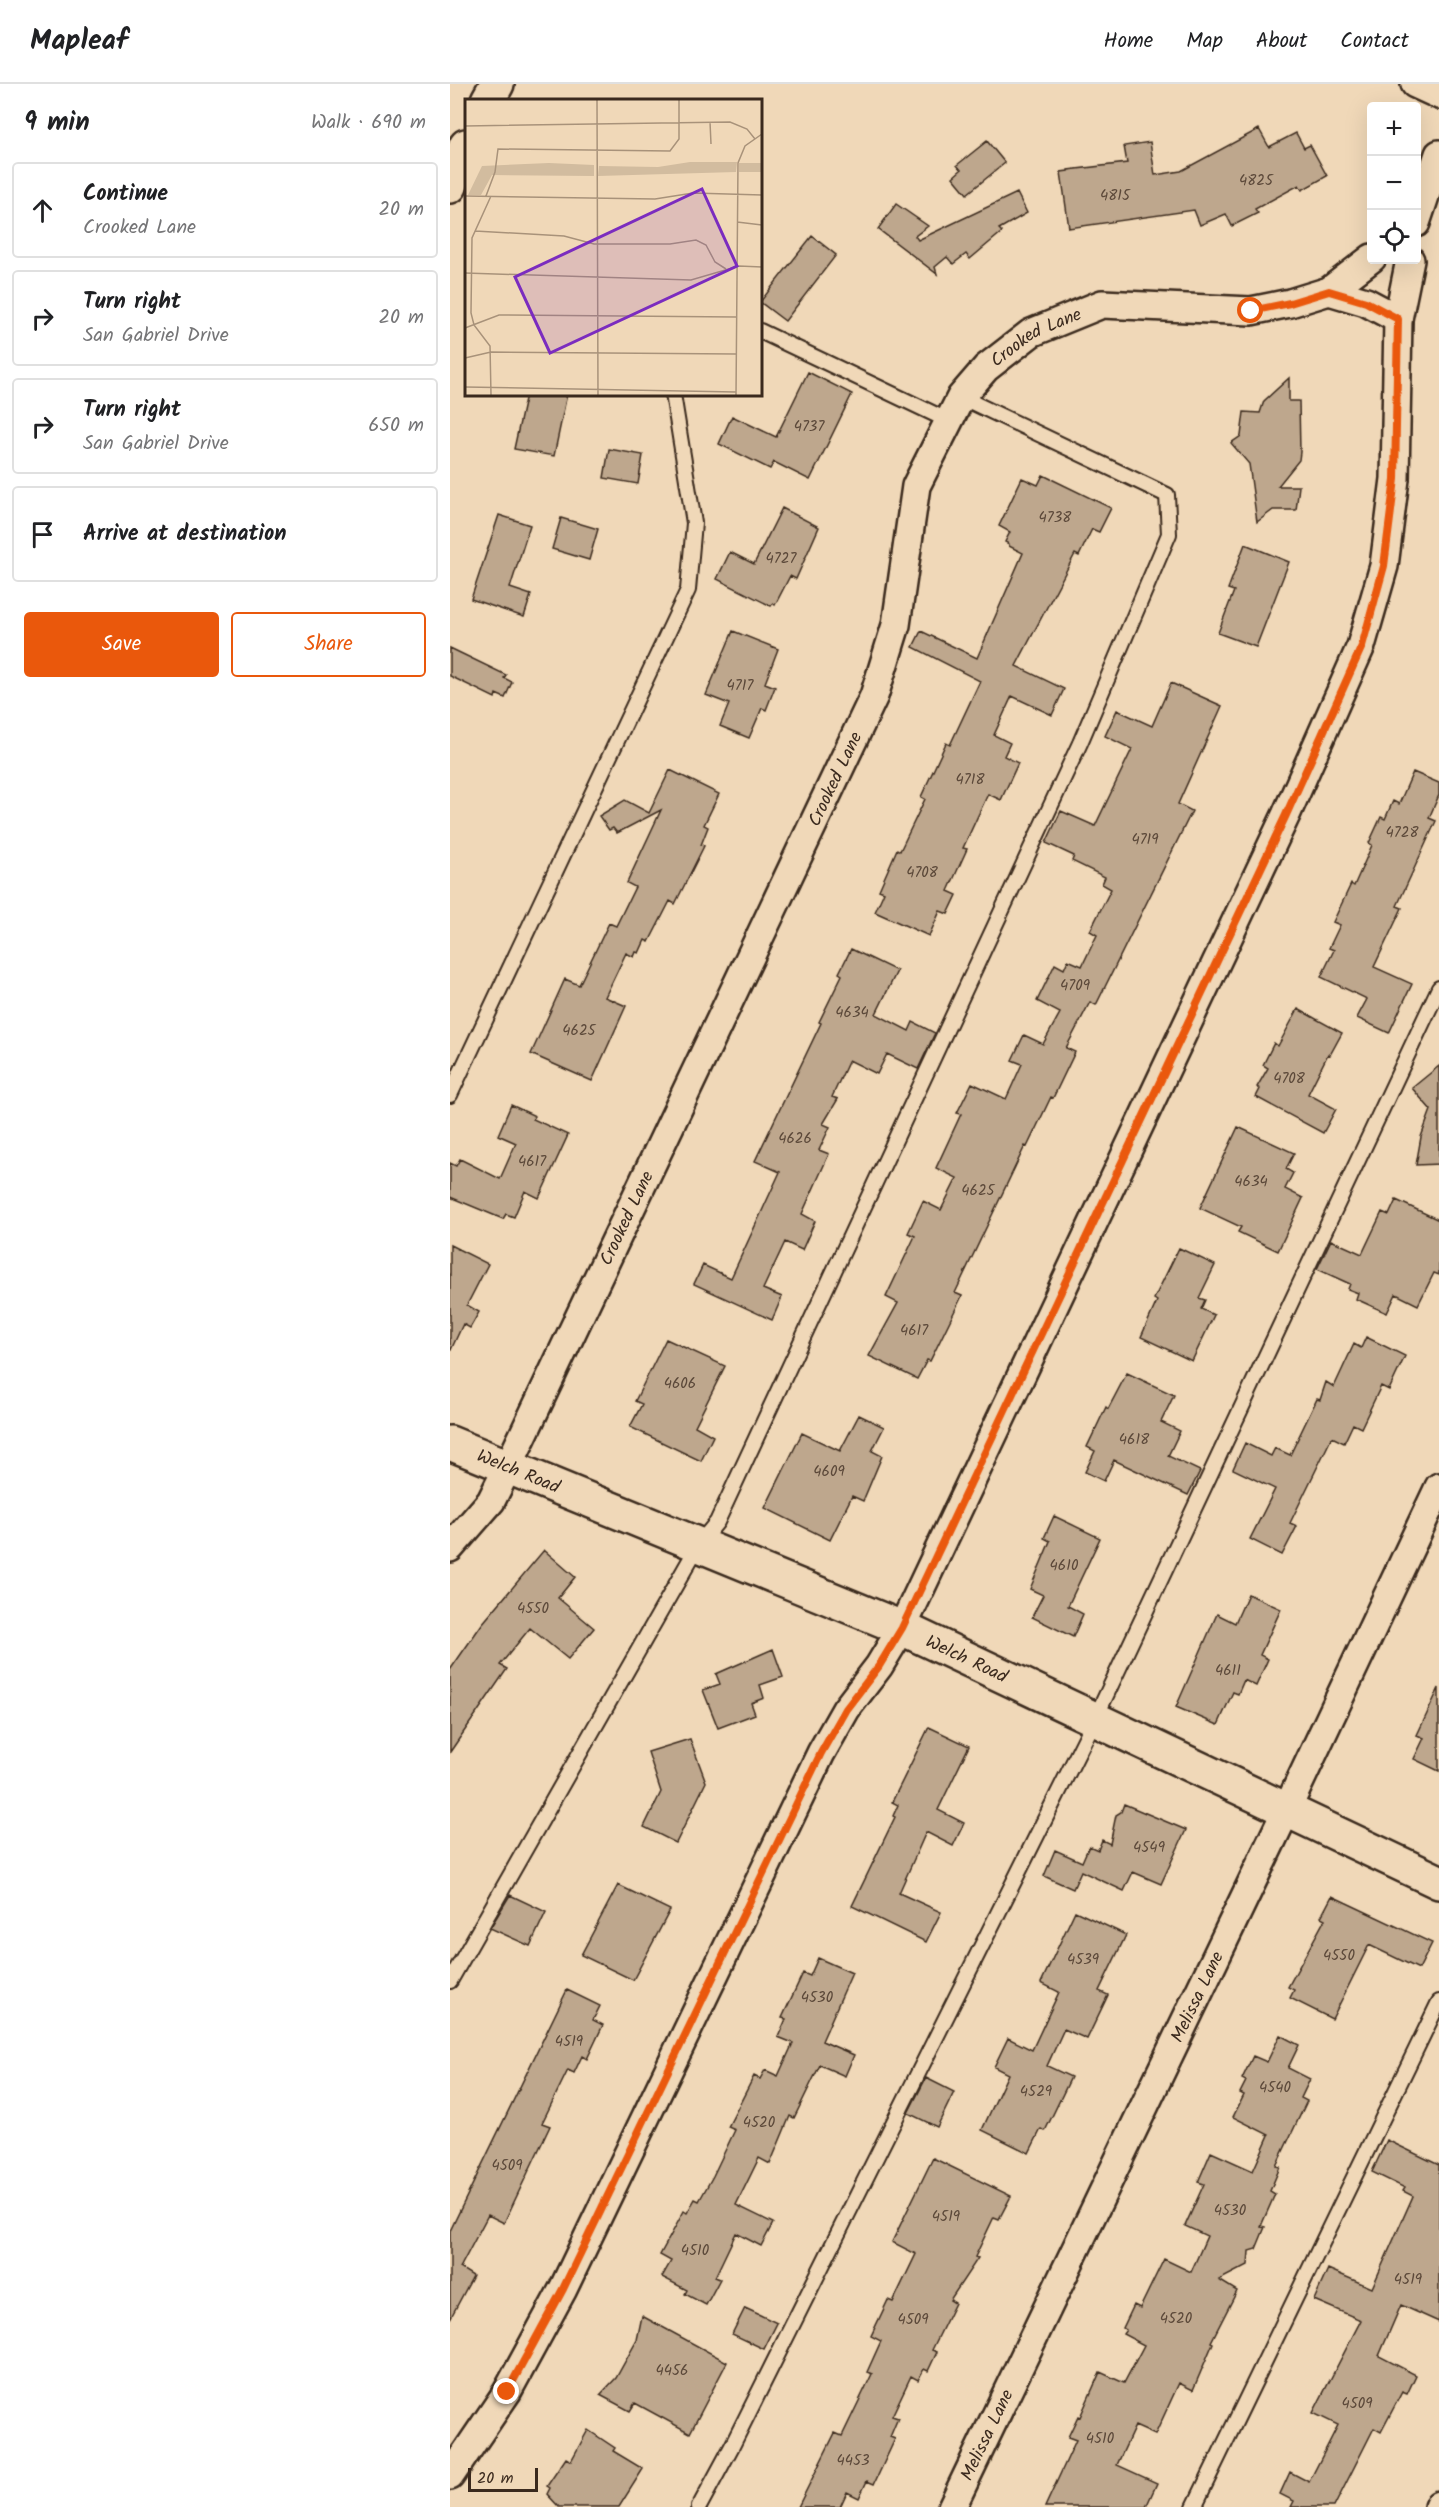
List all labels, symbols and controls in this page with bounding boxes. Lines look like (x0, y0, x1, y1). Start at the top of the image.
text: Mapleaf (30, 19, 128, 64)
text: Home (1104, 25, 1153, 58)
text: Map (1186, 25, 1223, 58)
text: About (1256, 25, 1307, 58)
text: Contact (1340, 25, 1409, 58)
inset map (465, 99, 762, 396)
text: 9 min (24, 102, 90, 144)
map controls (1367, 102, 1421, 264)
button: + (1367, 102, 1421, 156)
text: Walk · 690 m (311, 107, 426, 139)
button: − (1367, 156, 1421, 210)
house number: 4825 (1239, 169, 1274, 193)
text: Continue (83, 177, 168, 212)
house number: 4815 (1100, 184, 1131, 208)
icon: ahead (26, 194, 59, 227)
text: 20 m (378, 194, 424, 226)
button: locate (1367, 210, 1421, 264)
text: Crooked Lane (83, 212, 196, 244)
text: Turn right (83, 285, 181, 320)
route start (1237, 297, 1263, 323)
street label: Crooked Lane (985, 301, 1086, 375)
icon: right (26, 302, 59, 335)
text: 20 m (378, 302, 424, 334)
text: San Gabriel Drive (83, 320, 229, 352)
text: Turn right (83, 393, 181, 428)
icon: right (26, 410, 59, 443)
text: 650 m (368, 410, 424, 442)
house number: 4737 (794, 415, 825, 439)
text: San Gabriel Drive (83, 428, 229, 460)
house number: 4738 (1039, 506, 1072, 530)
text: Arrive at destination (83, 517, 286, 552)
icon: arrive (26, 518, 59, 551)
house number: 4727 (766, 547, 797, 571)
button: Save (24, 612, 219, 677)
button: Share (231, 612, 426, 677)
house number: 4717 (727, 674, 754, 698)
street label: Crooked Lane (801, 727, 871, 832)
house number: 4718 (956, 768, 985, 792)
house number: 4728 (1386, 821, 1419, 845)
house number: 4719 (1131, 828, 1159, 852)
house number: 4708 (906, 861, 939, 885)
house number: 4709 (1060, 974, 1091, 998)
house number: 4634 (835, 1001, 869, 1025)
house number: 4625 (562, 1019, 597, 1043)
house number: 4708 (1273, 1067, 1306, 1091)
house number: 4626 (778, 1127, 812, 1151)
house number: 4617 (518, 1150, 547, 1174)
street label: Crooked Lane (593, 1166, 662, 1271)
house number: 4634 (1234, 1170, 1268, 1194)
house number: 4625 (961, 1179, 996, 1203)
house number: 4617 (900, 1319, 929, 1343)
house number: 4606 (664, 1372, 696, 1396)
house number: 4618 (1119, 1428, 1150, 1452)
street label: Welch Road (472, 1442, 565, 1503)
house number: 4609 (813, 1460, 845, 1484)
house number: 4610 (1050, 1554, 1079, 1578)
house number: 4550 (517, 1597, 549, 1621)
street label: Welch Road (920, 1628, 1013, 1692)
house number: 4611 (1215, 1659, 1241, 1683)
house number: 4549 (1133, 1836, 1166, 1860)
house number: 4550 (1323, 1944, 1355, 1968)
street label: Melissa Lane (1164, 1947, 1233, 2048)
house number: 4539 (1067, 1948, 1100, 1972)
house number: 4530 (801, 1986, 834, 2010)
house number: 4519 (555, 2030, 584, 2054)
house number: 4540 (1259, 2076, 1292, 2100)
house number: 4529 (1020, 2080, 1053, 2104)
house number: 4520 (743, 2111, 776, 2135)
house number: 4509 (491, 2154, 523, 2178)
house number: 4530 (1214, 2199, 1247, 2223)
house number: 4519 (932, 2205, 961, 2229)
house number: 4510 (681, 2239, 710, 2263)
house number: 4519 (1394, 2268, 1423, 2292)
house number: 4520 (1160, 2307, 1193, 2331)
house number: 4509 (897, 2308, 929, 2332)
house number: 4456 (656, 2359, 688, 2383)
route end (493, 2378, 519, 2404)
street label: Melissa Lane (954, 2385, 1022, 2486)
house number: 4509 (1341, 2392, 1373, 2416)
house number: 4510 (1086, 2427, 1115, 2451)
house number: 4453 (836, 2449, 870, 2473)
scale bar (468, 2465, 538, 2492)
text: 20 m (477, 2466, 513, 2491)

